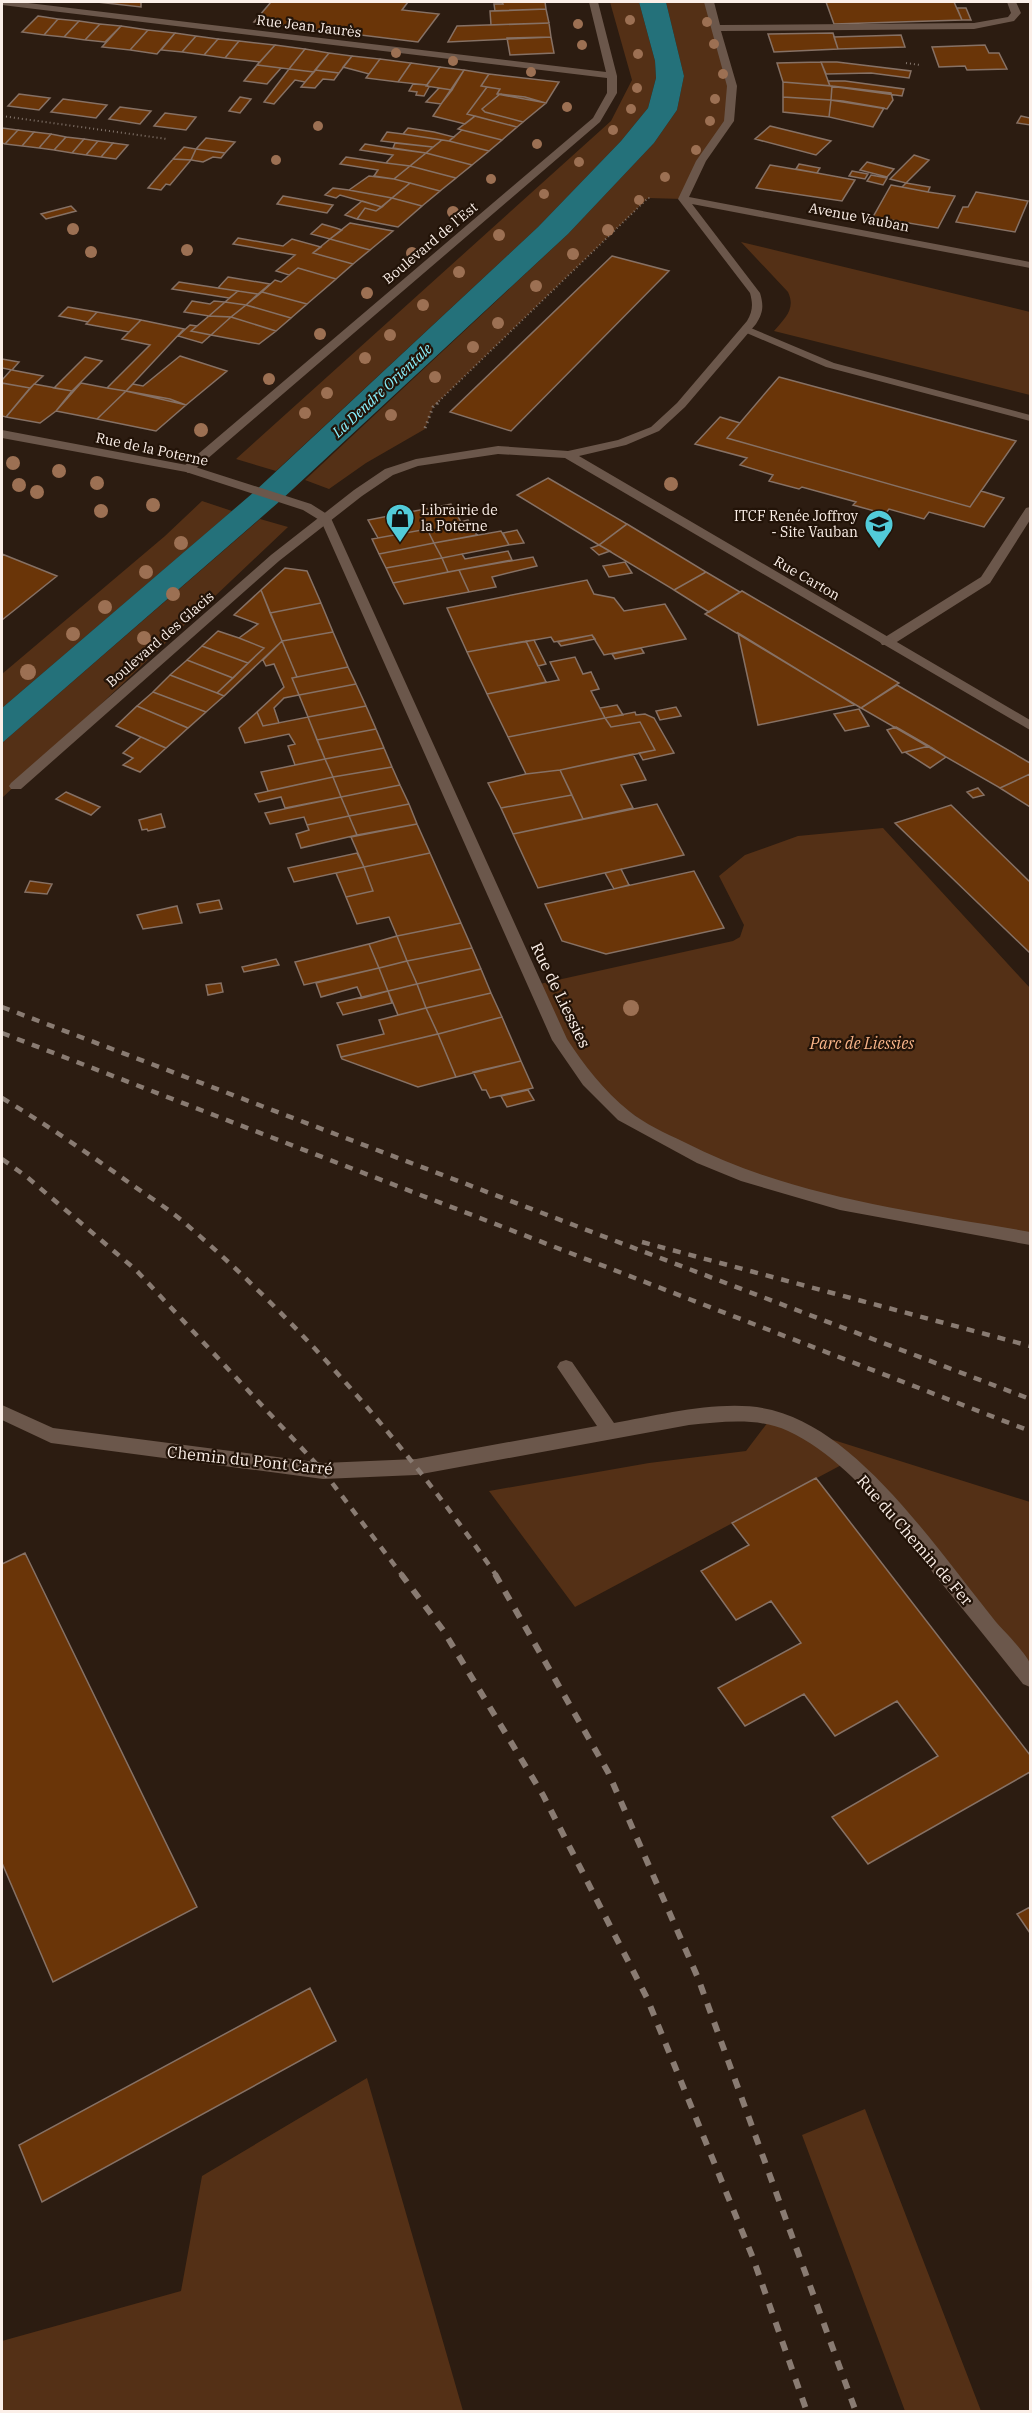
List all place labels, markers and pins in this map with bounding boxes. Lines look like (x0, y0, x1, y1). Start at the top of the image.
place label: Librairie de la Poterne (421, 501, 498, 535)
shop icon: Librairie de la Poterne (384, 502, 416, 544)
place label: ITCF Renée Joffroy - Site Vauban (734, 507, 859, 541)
school or university icon: ITCF Renée Joffroy - Site Vauban (863, 508, 895, 550)

